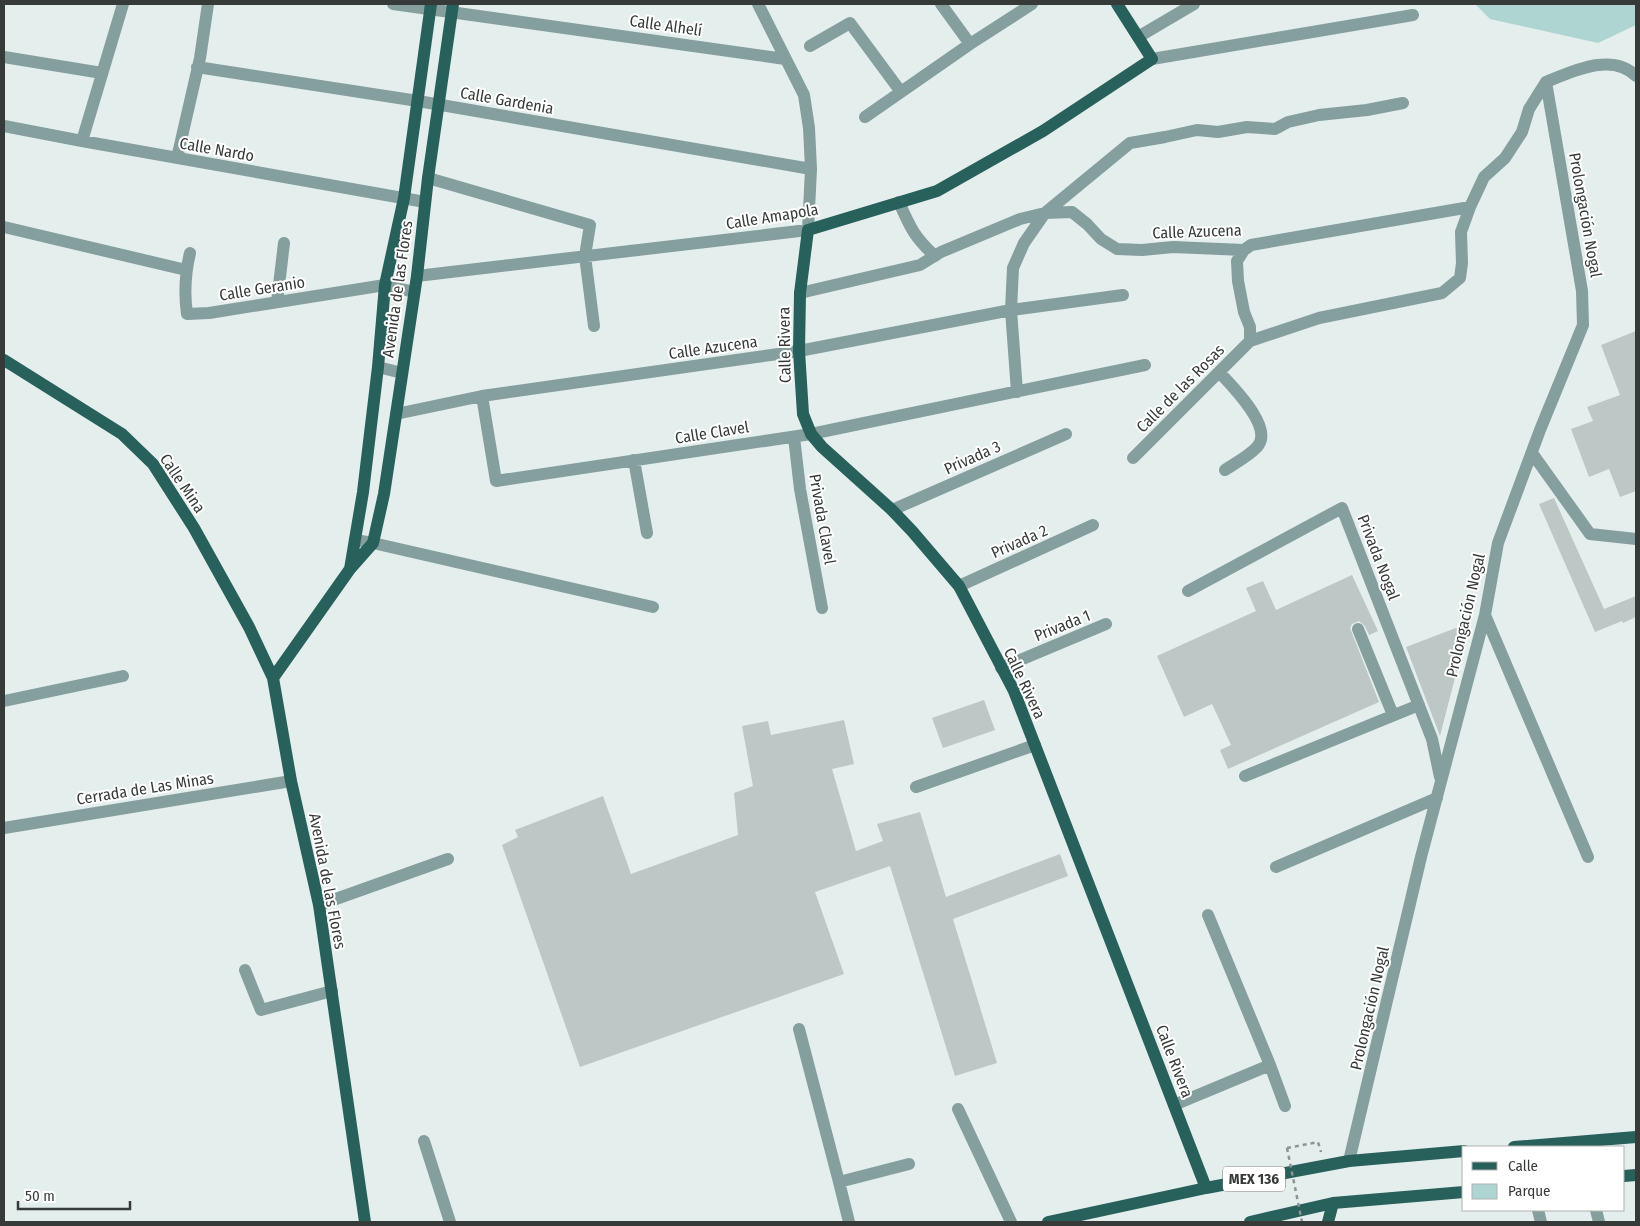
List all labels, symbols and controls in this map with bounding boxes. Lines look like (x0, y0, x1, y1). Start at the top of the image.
street label: Calle Alhelí (629, 11, 703, 40)
street label: Calle Gardenia (459, 83, 555, 118)
street label: Calle Nardo (178, 134, 256, 165)
street label: Prolongación Nogal (1565, 151, 1606, 279)
street label: Calle Amapola (725, 200, 820, 233)
street label: Avenida de las Flores (378, 219, 417, 359)
street label: Calle Azucena (1152, 220, 1242, 243)
street label: Calle Geranio (218, 272, 306, 305)
street label: Calle Rivera (774, 307, 795, 383)
street label: Calle Azucena (667, 332, 759, 363)
street label: Calle de las Rosas (1132, 340, 1228, 436)
street label: Calle Clavel (674, 417, 750, 448)
street label: Privada 3 (941, 437, 1003, 478)
street label: Calle Mina (156, 450, 209, 517)
street label: Privada Clavel (805, 472, 840, 566)
street label: Privada Nogal (1354, 512, 1403, 603)
street label: Privada 2 (988, 521, 1050, 562)
street label: Prolongación Nogal (1442, 551, 1489, 679)
street label: Privada 1 (1031, 606, 1093, 645)
street label: Calle Rivera (1000, 645, 1049, 722)
street label: Cerrada de Las Minas (75, 768, 215, 809)
street label: Avenida de las Flores (305, 812, 350, 951)
street label: Prolongación Nogal (1346, 944, 1393, 1072)
street label: Calle Rivera (1152, 1022, 1197, 1100)
legend (1462, 1146, 1625, 1211)
text: Calle (1508, 1157, 1538, 1175)
road number: MEX 136 (1223, 1166, 1285, 1192)
scale bar (18, 1178, 130, 1210)
text: Parque (1508, 1182, 1551, 1200)
text: 50 m (25, 1187, 55, 1205)

